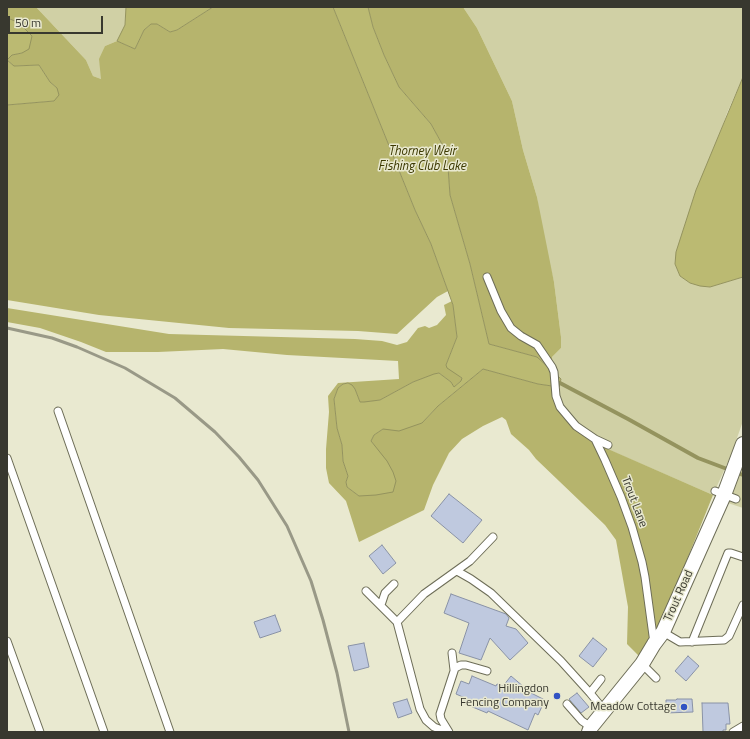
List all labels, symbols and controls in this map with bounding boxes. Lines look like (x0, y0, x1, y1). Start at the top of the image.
scale bar (10, 8, 105, 34)
text: 50 m (15, 13, 41, 32)
water label: Thorney Weir Fishing Club Lake (378, 144, 466, 175)
street label: Trout Lane (618, 475, 650, 529)
street label: Trout Road (661, 568, 697, 624)
place label: Hillingdon Fencing Company (460, 682, 549, 710)
marker: Hillingdon Fencing Company (552, 691, 562, 701)
place label: Meadow Cottage (590, 700, 676, 714)
marker: Meadow Cottage (679, 702, 689, 712)

